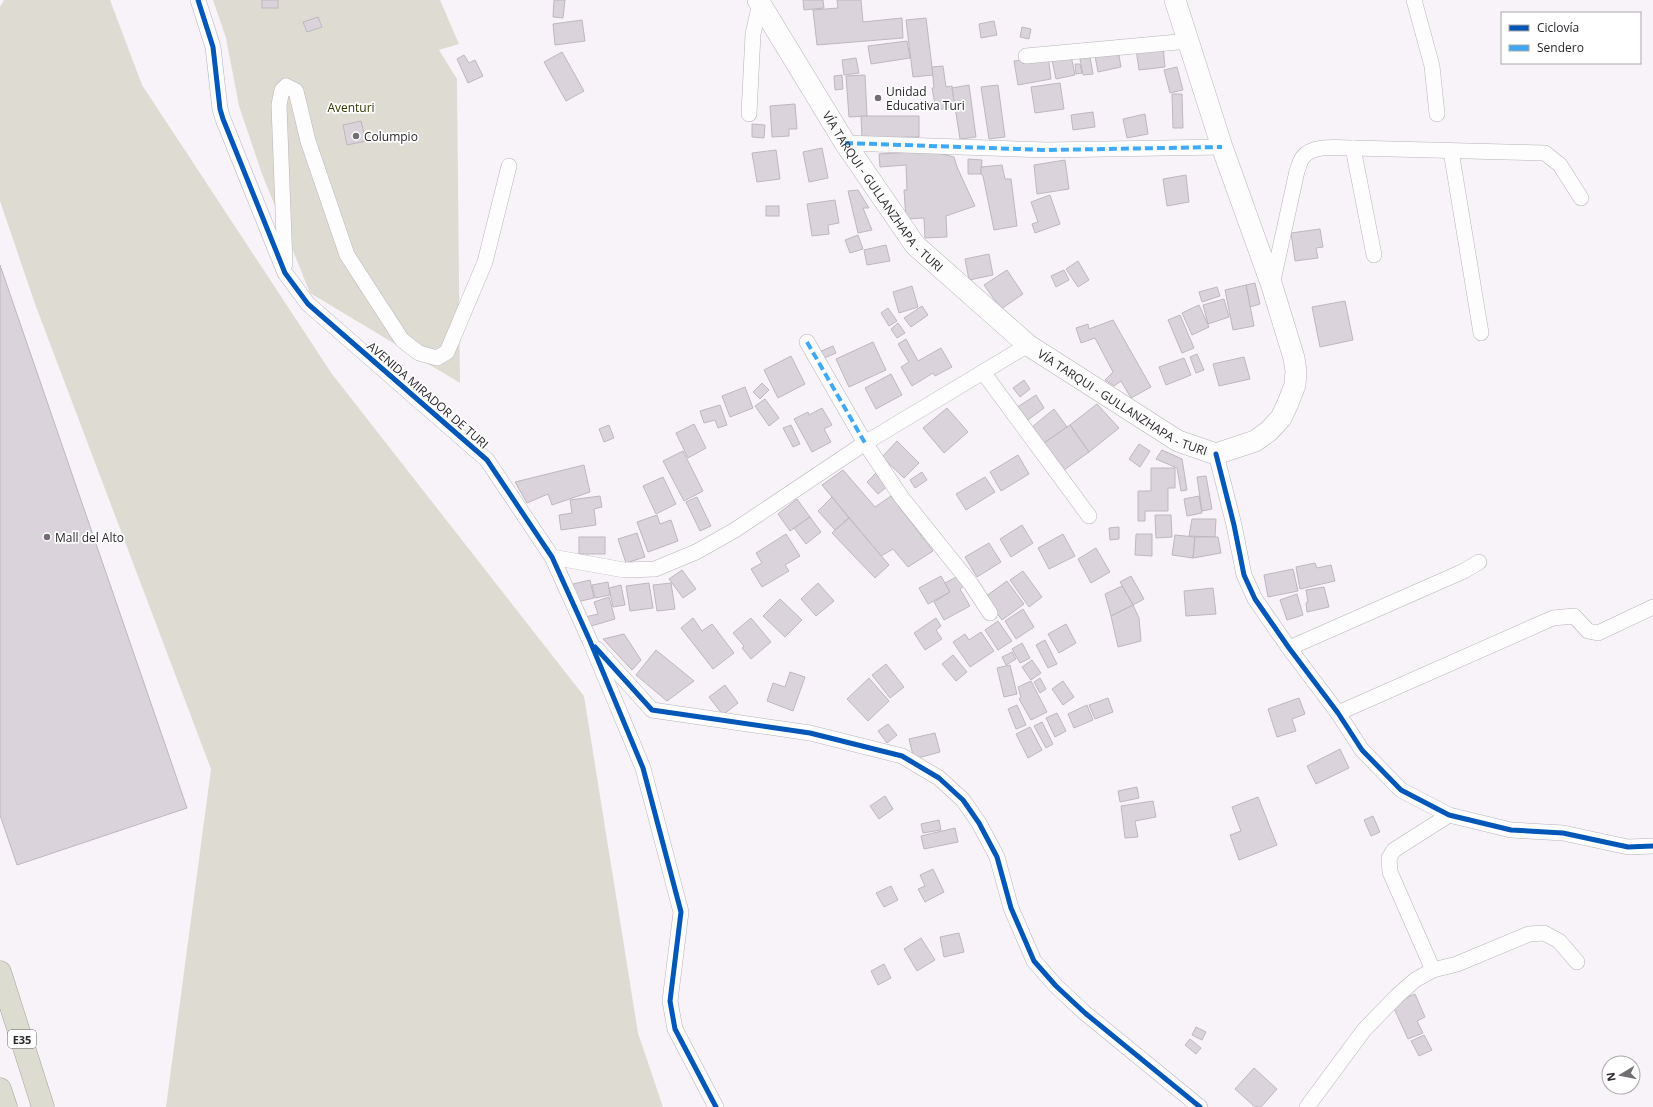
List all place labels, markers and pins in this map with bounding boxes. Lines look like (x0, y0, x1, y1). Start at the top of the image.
place label: Unidad Educativa Turi (886, 83, 965, 114)
marker: Unidad Educativa Turi (873, 93, 883, 103)
place label: Columpio (364, 128, 418, 145)
marker: Columpio (351, 131, 361, 141)
place label: Mall del Alto (55, 529, 124, 546)
marker: Mall del Alto (42, 532, 52, 542)

